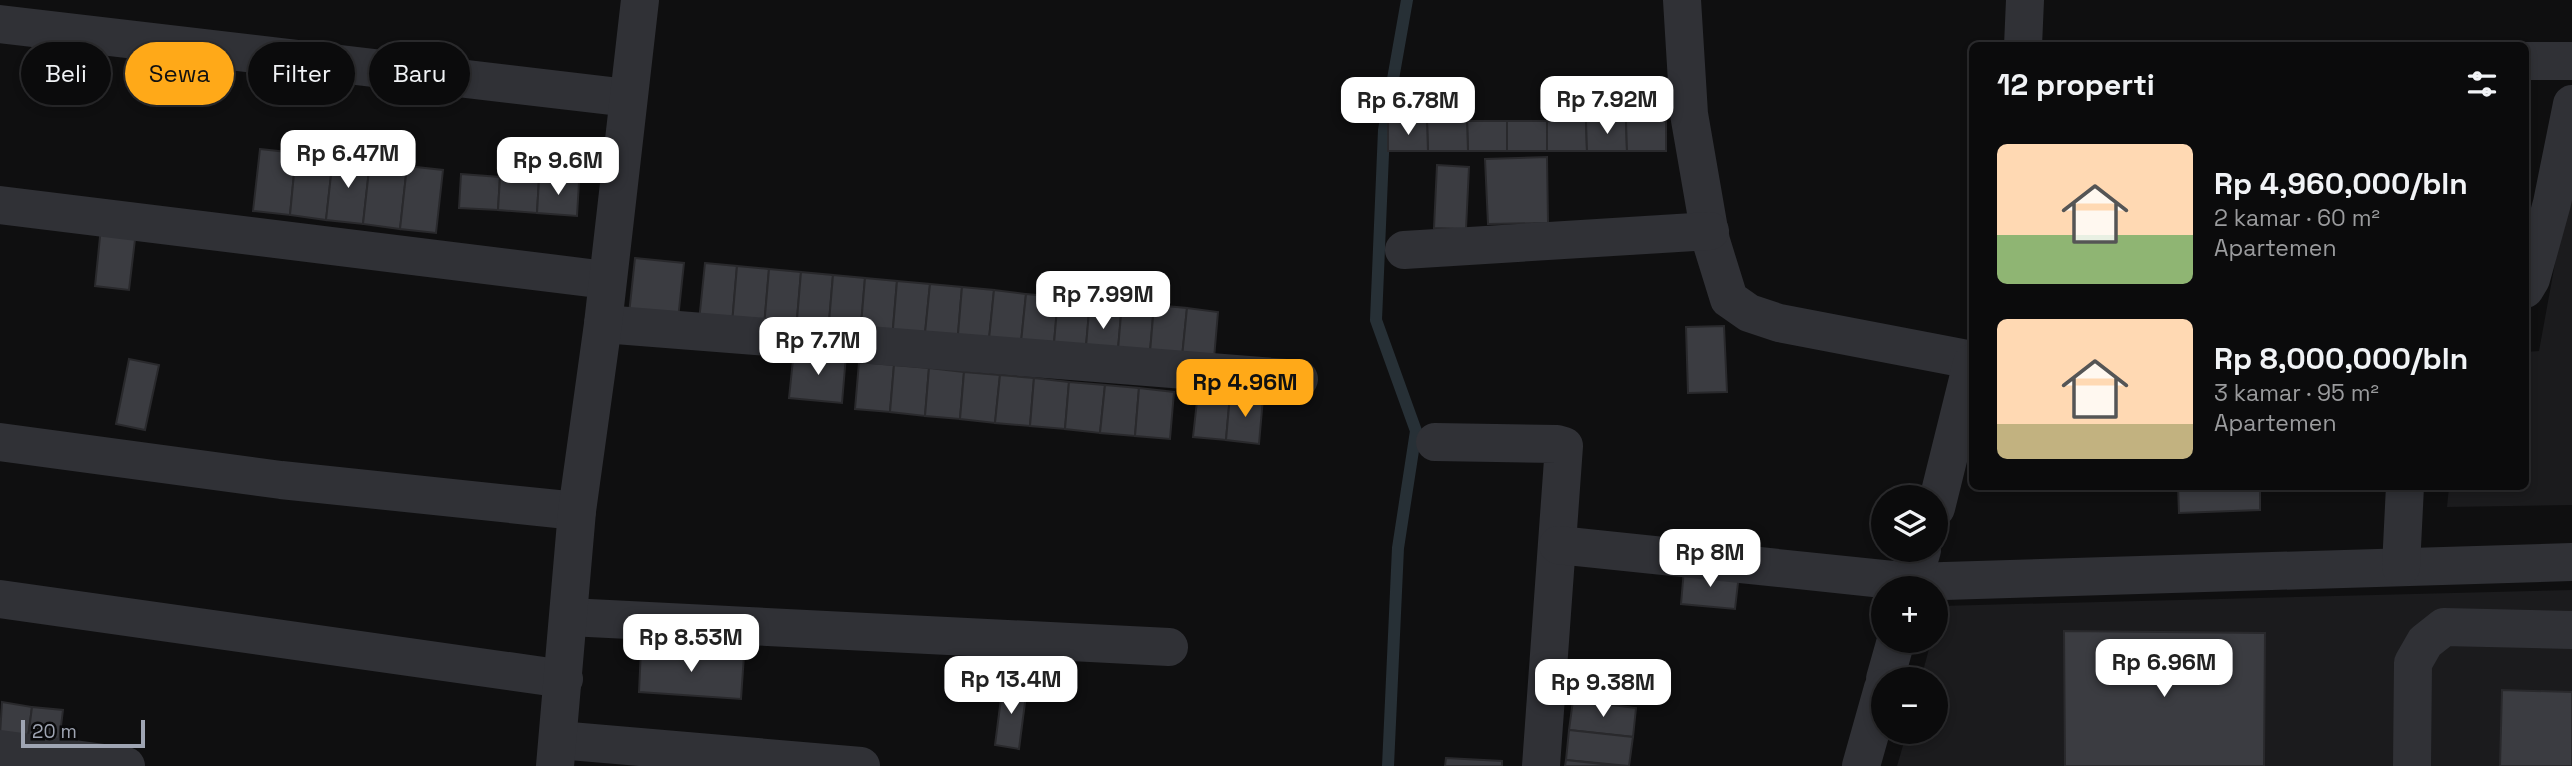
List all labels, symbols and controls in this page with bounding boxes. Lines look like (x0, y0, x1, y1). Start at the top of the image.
chip: Beli (21, 42, 111, 105)
chip: Sewa (125, 42, 234, 105)
chip: Filter (248, 42, 355, 105)
chip: Baru (369, 42, 470, 105)
text: 12 properti (1997, 65, 2155, 104)
icon: filters (2463, 65, 2501, 103)
pin: Rp 7.92M (1535, 76, 1679, 136)
pin: Rp 6.78M (1336, 78, 1480, 137)
text: Rp 7.92M (1556, 84, 1658, 114)
text: Rp 6.78M (1357, 85, 1459, 115)
pin: Rp 6.47M (276, 130, 420, 190)
text: Rp 6.47M (297, 138, 399, 168)
pin: Rp 9.6M (493, 138, 623, 197)
text: Rp 9.6M (513, 145, 603, 175)
text: Rp 4,960,000/bln (2214, 164, 2468, 203)
icon: home (2053, 172, 2137, 256)
text: 2 kamar · 60 m² (2214, 203, 2380, 233)
text: Apartemen (2214, 233, 2336, 263)
pin: Rp 7.99M (1031, 272, 1175, 331)
text: Rp 7.99M (1052, 279, 1154, 309)
pin: Rp 7.7M (753, 318, 883, 377)
text: Rp 7.7M (775, 325, 861, 355)
text: Rp 8,000,000/bln (2214, 339, 2468, 378)
icon: home (2053, 347, 2137, 431)
pin: Rp 4.96M (1173, 360, 1317, 419)
text: Rp 4.96M (1192, 367, 1298, 397)
text: 3 kamar · 95 m² (2214, 378, 2379, 408)
text: Apartemen (2214, 408, 2336, 438)
map controls (1871, 485, 1948, 744)
button: layers (1871, 485, 1948, 562)
pin: Rp 8M (1661, 530, 1759, 589)
text: Rp 8M (1675, 537, 1745, 567)
button: + (1871, 576, 1948, 653)
pin: Rp 8.53M (619, 614, 763, 674)
text: Rp 8.53M (639, 622, 743, 652)
pin: Rp 6.96M (2092, 640, 2236, 699)
text: Rp 6.96M (2112, 647, 2216, 677)
pin: Rp 13.4M (939, 656, 1083, 716)
pin: Rp 9.38M (1531, 660, 1675, 719)
text: Rp 13.4M (960, 664, 1062, 694)
text: Rp 9.38M (1551, 667, 1655, 697)
button: − (1871, 667, 1948, 744)
scale bar (21, 717, 145, 749)
text: 20 m (32, 719, 77, 744)

